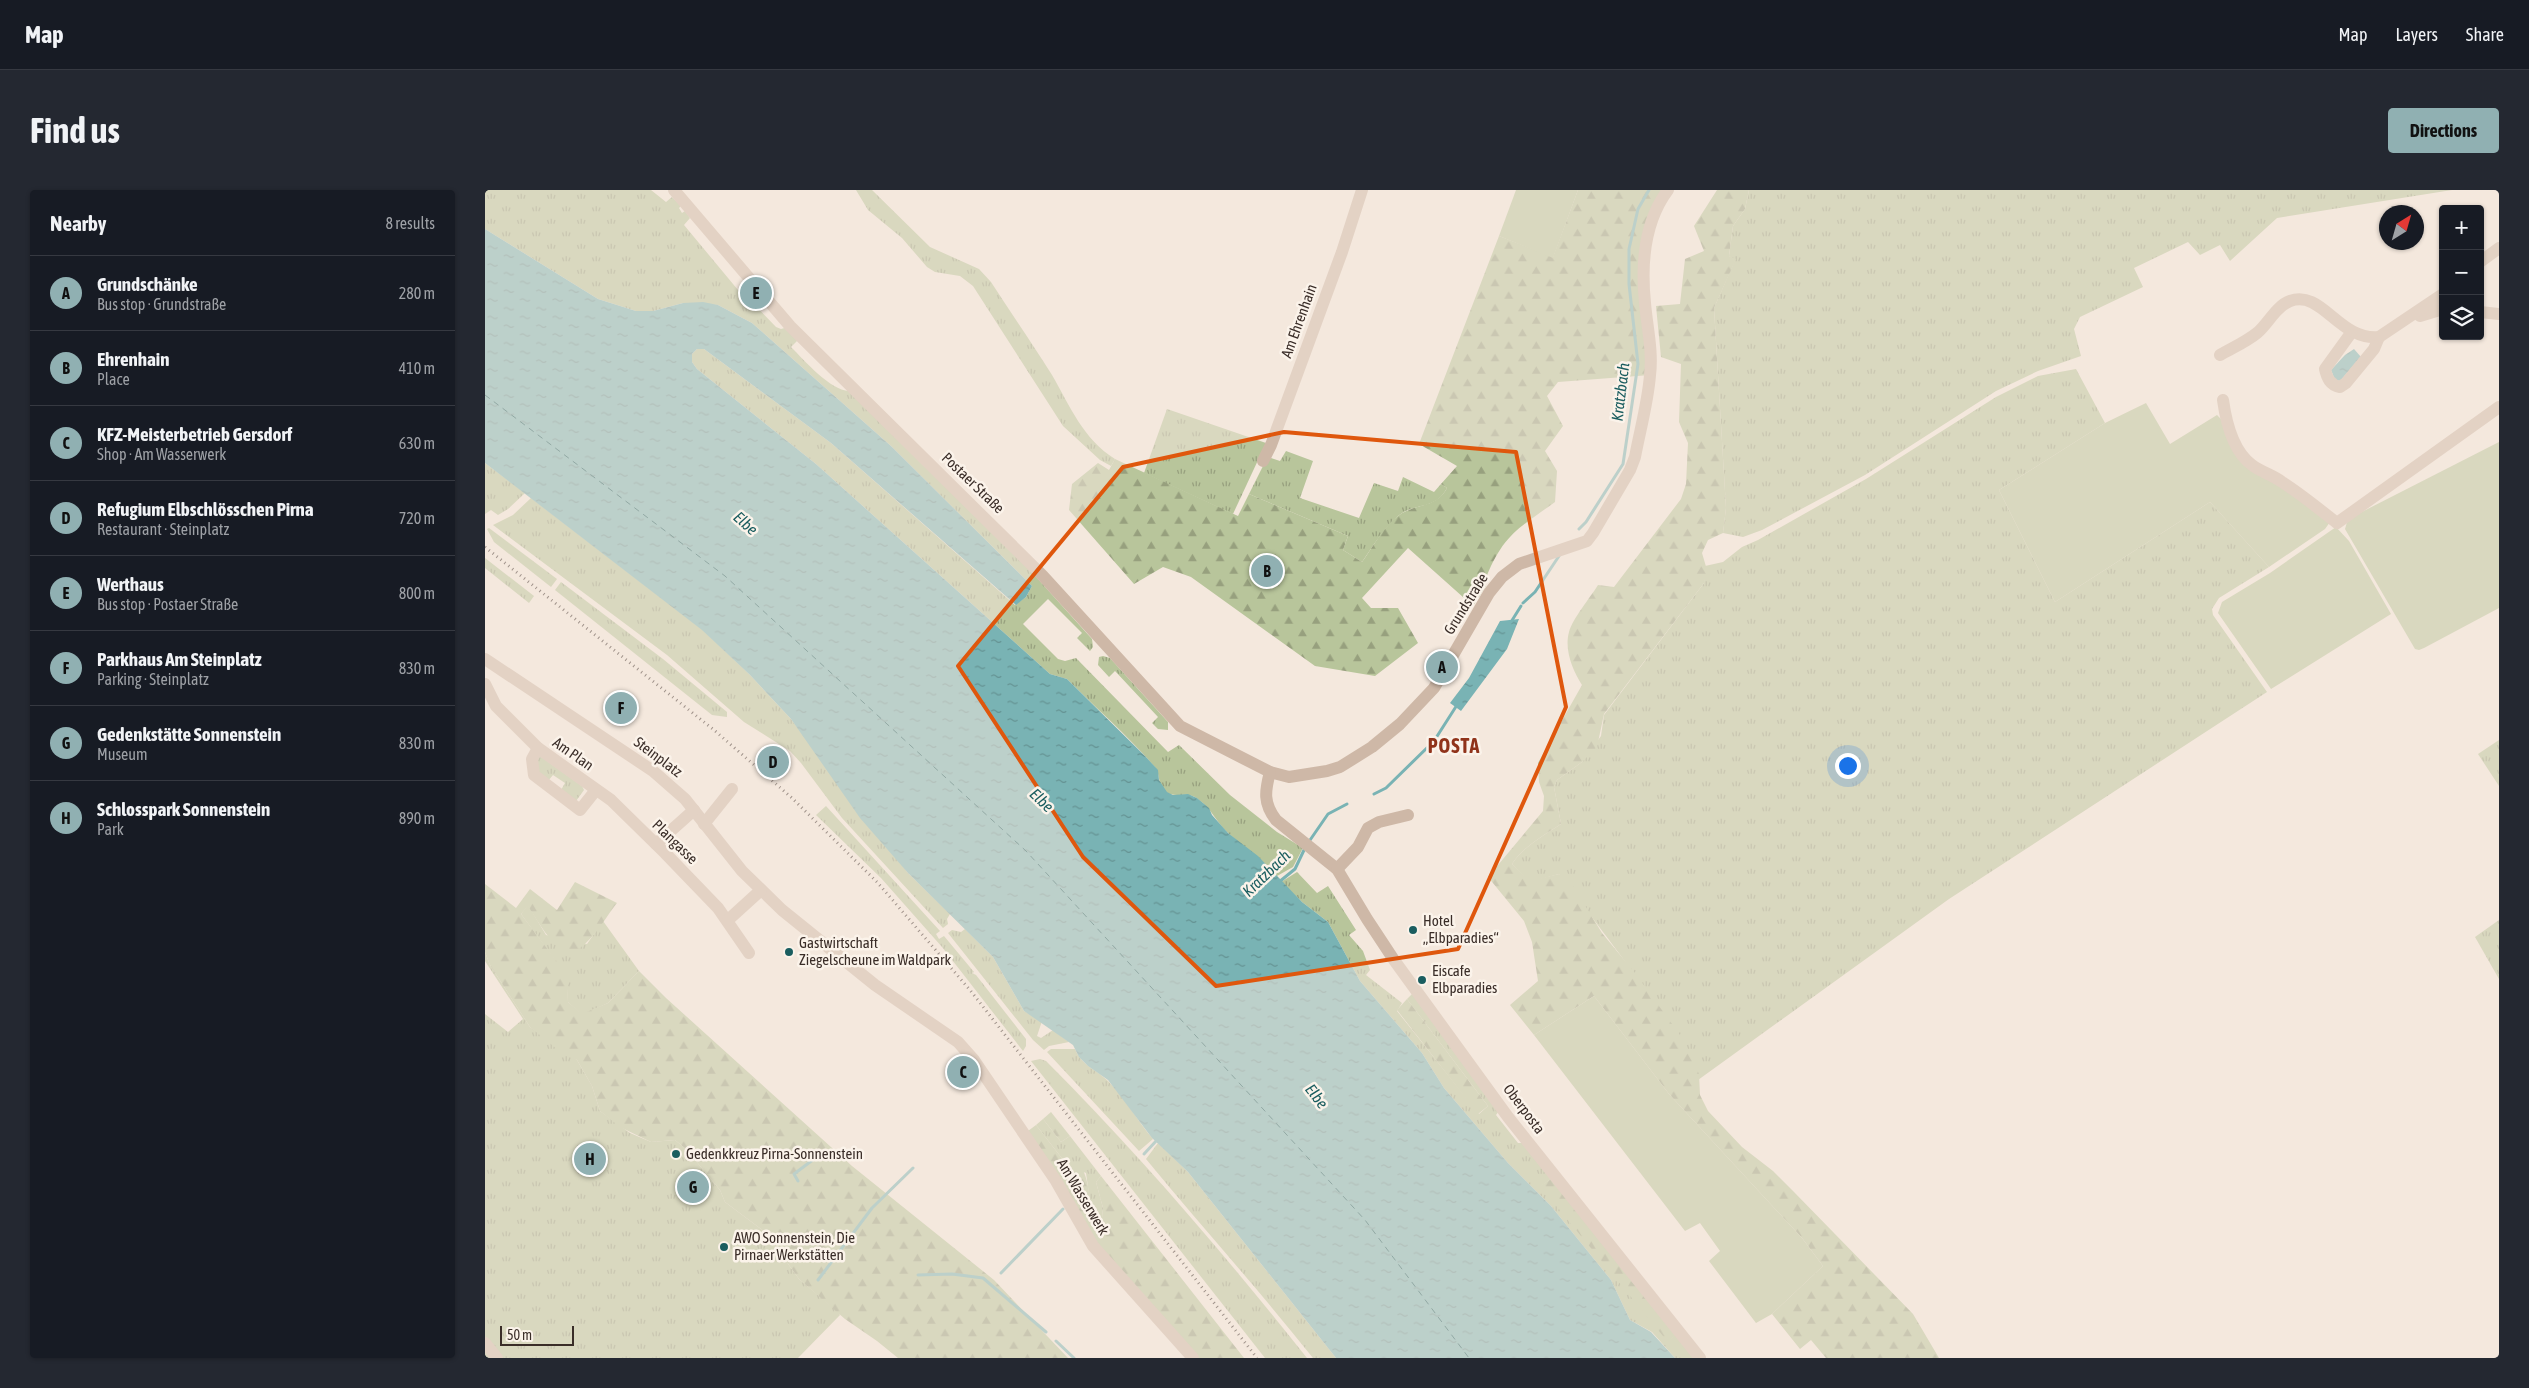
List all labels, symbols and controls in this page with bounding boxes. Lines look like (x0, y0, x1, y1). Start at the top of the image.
text: Map (25, 21, 64, 48)
text: Map (2338, 24, 2367, 45)
text: Layers (2395, 24, 2438, 45)
text: Share (2466, 24, 2504, 45)
button: Directions (2388, 108, 2499, 153)
text: Find us (30, 110, 120, 150)
north arrow (2379, 205, 2424, 250)
map controls (2439, 205, 2484, 340)
button: + (2439, 205, 2484, 250)
text: Nearby (50, 211, 106, 235)
text: 8 results (385, 214, 435, 232)
button: − (2439, 250, 2484, 295)
text: Grundschänke (97, 273, 198, 295)
pin: E (740, 274, 772, 312)
street label: Am Ehrenhain (1277, 282, 1320, 360)
text: A (62, 284, 70, 302)
text: 280 m (399, 284, 435, 302)
text: Bus stop · Grundstraße (97, 295, 226, 313)
button: layers (2439, 295, 2484, 340)
text: Ehrenhain (97, 348, 169, 370)
text: B (62, 359, 70, 377)
text: 410 m (399, 359, 435, 377)
water label: Kratzbach (1607, 362, 1633, 422)
text: Place (97, 370, 130, 388)
text: KFZ-Meisterbetrieb Gersdorf (97, 423, 292, 445)
text: C (62, 434, 70, 452)
text: 630 m (399, 434, 435, 452)
text: Shop · Am Wasserwerk (97, 445, 226, 463)
street label: Postaer Straße (939, 449, 1008, 517)
text: Refugium Elbschlösschen Pirna (97, 498, 314, 520)
water label: Elbe (730, 508, 762, 538)
text: D (62, 509, 70, 527)
text: 720 m (399, 509, 435, 527)
text: Restaurant · Steinplatz (97, 520, 229, 538)
pin: B (1251, 552, 1283, 590)
street label: Grundstraße (1440, 570, 1491, 637)
text: Werthaus (97, 573, 164, 595)
text: E (63, 584, 69, 602)
text: 800 m (399, 584, 435, 602)
text: Bus stop · Postaer Straße (97, 595, 238, 613)
text: Parkhaus Am Steinplatz (97, 648, 262, 670)
pin: A (1426, 648, 1458, 686)
text: F (63, 659, 69, 677)
text: 830 m (399, 659, 435, 677)
text: Parking · Steinplatz (97, 670, 209, 688)
pin: F (605, 689, 637, 727)
text: Gedenkstätte Sonnenstein (97, 723, 281, 745)
street label: Am Plan (550, 733, 597, 774)
street label: Steinplatz (631, 733, 686, 781)
text: G (62, 734, 70, 752)
text: 830 m (399, 734, 435, 752)
district label: POSTA (1428, 734, 1480, 757)
pin: D (757, 743, 789, 781)
text: Museum (97, 745, 148, 763)
your location (1835, 753, 1861, 779)
water label: Elbe (1026, 785, 1058, 815)
text: Schlosspark Sonnenstein (97, 798, 270, 820)
text: H (61, 809, 71, 827)
text: 890 m (399, 809, 435, 827)
street label: Plangasse (649, 816, 702, 867)
text: Park (97, 820, 124, 838)
water label: Kratzbach (1239, 846, 1293, 900)
place label: Hotel „Elbparadies“ (1423, 912, 1499, 946)
marker: Hotel „Elbparadies“ (1407, 924, 1419, 936)
place label: Gastwirtschaft Ziegelscheune im Waldpark (799, 934, 951, 968)
marker: Gastwirtschaft Ziegelscheune im Waldpark (783, 946, 795, 958)
place label: Eiscafe Elbparadies (1432, 962, 1497, 996)
marker: Eiscafe Elbparadies (1416, 974, 1428, 986)
pin: C (947, 1053, 979, 1091)
water label: Elbe (1302, 1080, 1332, 1112)
street label: Oberposta (1500, 1080, 1549, 1137)
pin: H (574, 1140, 606, 1178)
place label: Gedenkkreuz Pirna-Sonnenstein (686, 1145, 863, 1162)
marker: Gedenkkreuz Pirna-Sonnenstein (670, 1148, 682, 1160)
street label: Am Wasserwerk (1054, 1155, 1113, 1238)
pin: G (677, 1168, 709, 1206)
place label: AWO Sonnenstein, Die Pirnaer Werkstätten (734, 1229, 855, 1263)
marker: AWO Sonnenstein, Die Pirnaer Werkstätten (718, 1241, 730, 1253)
scale bar (500, 1323, 574, 1346)
text: 50 m (507, 1327, 532, 1343)

